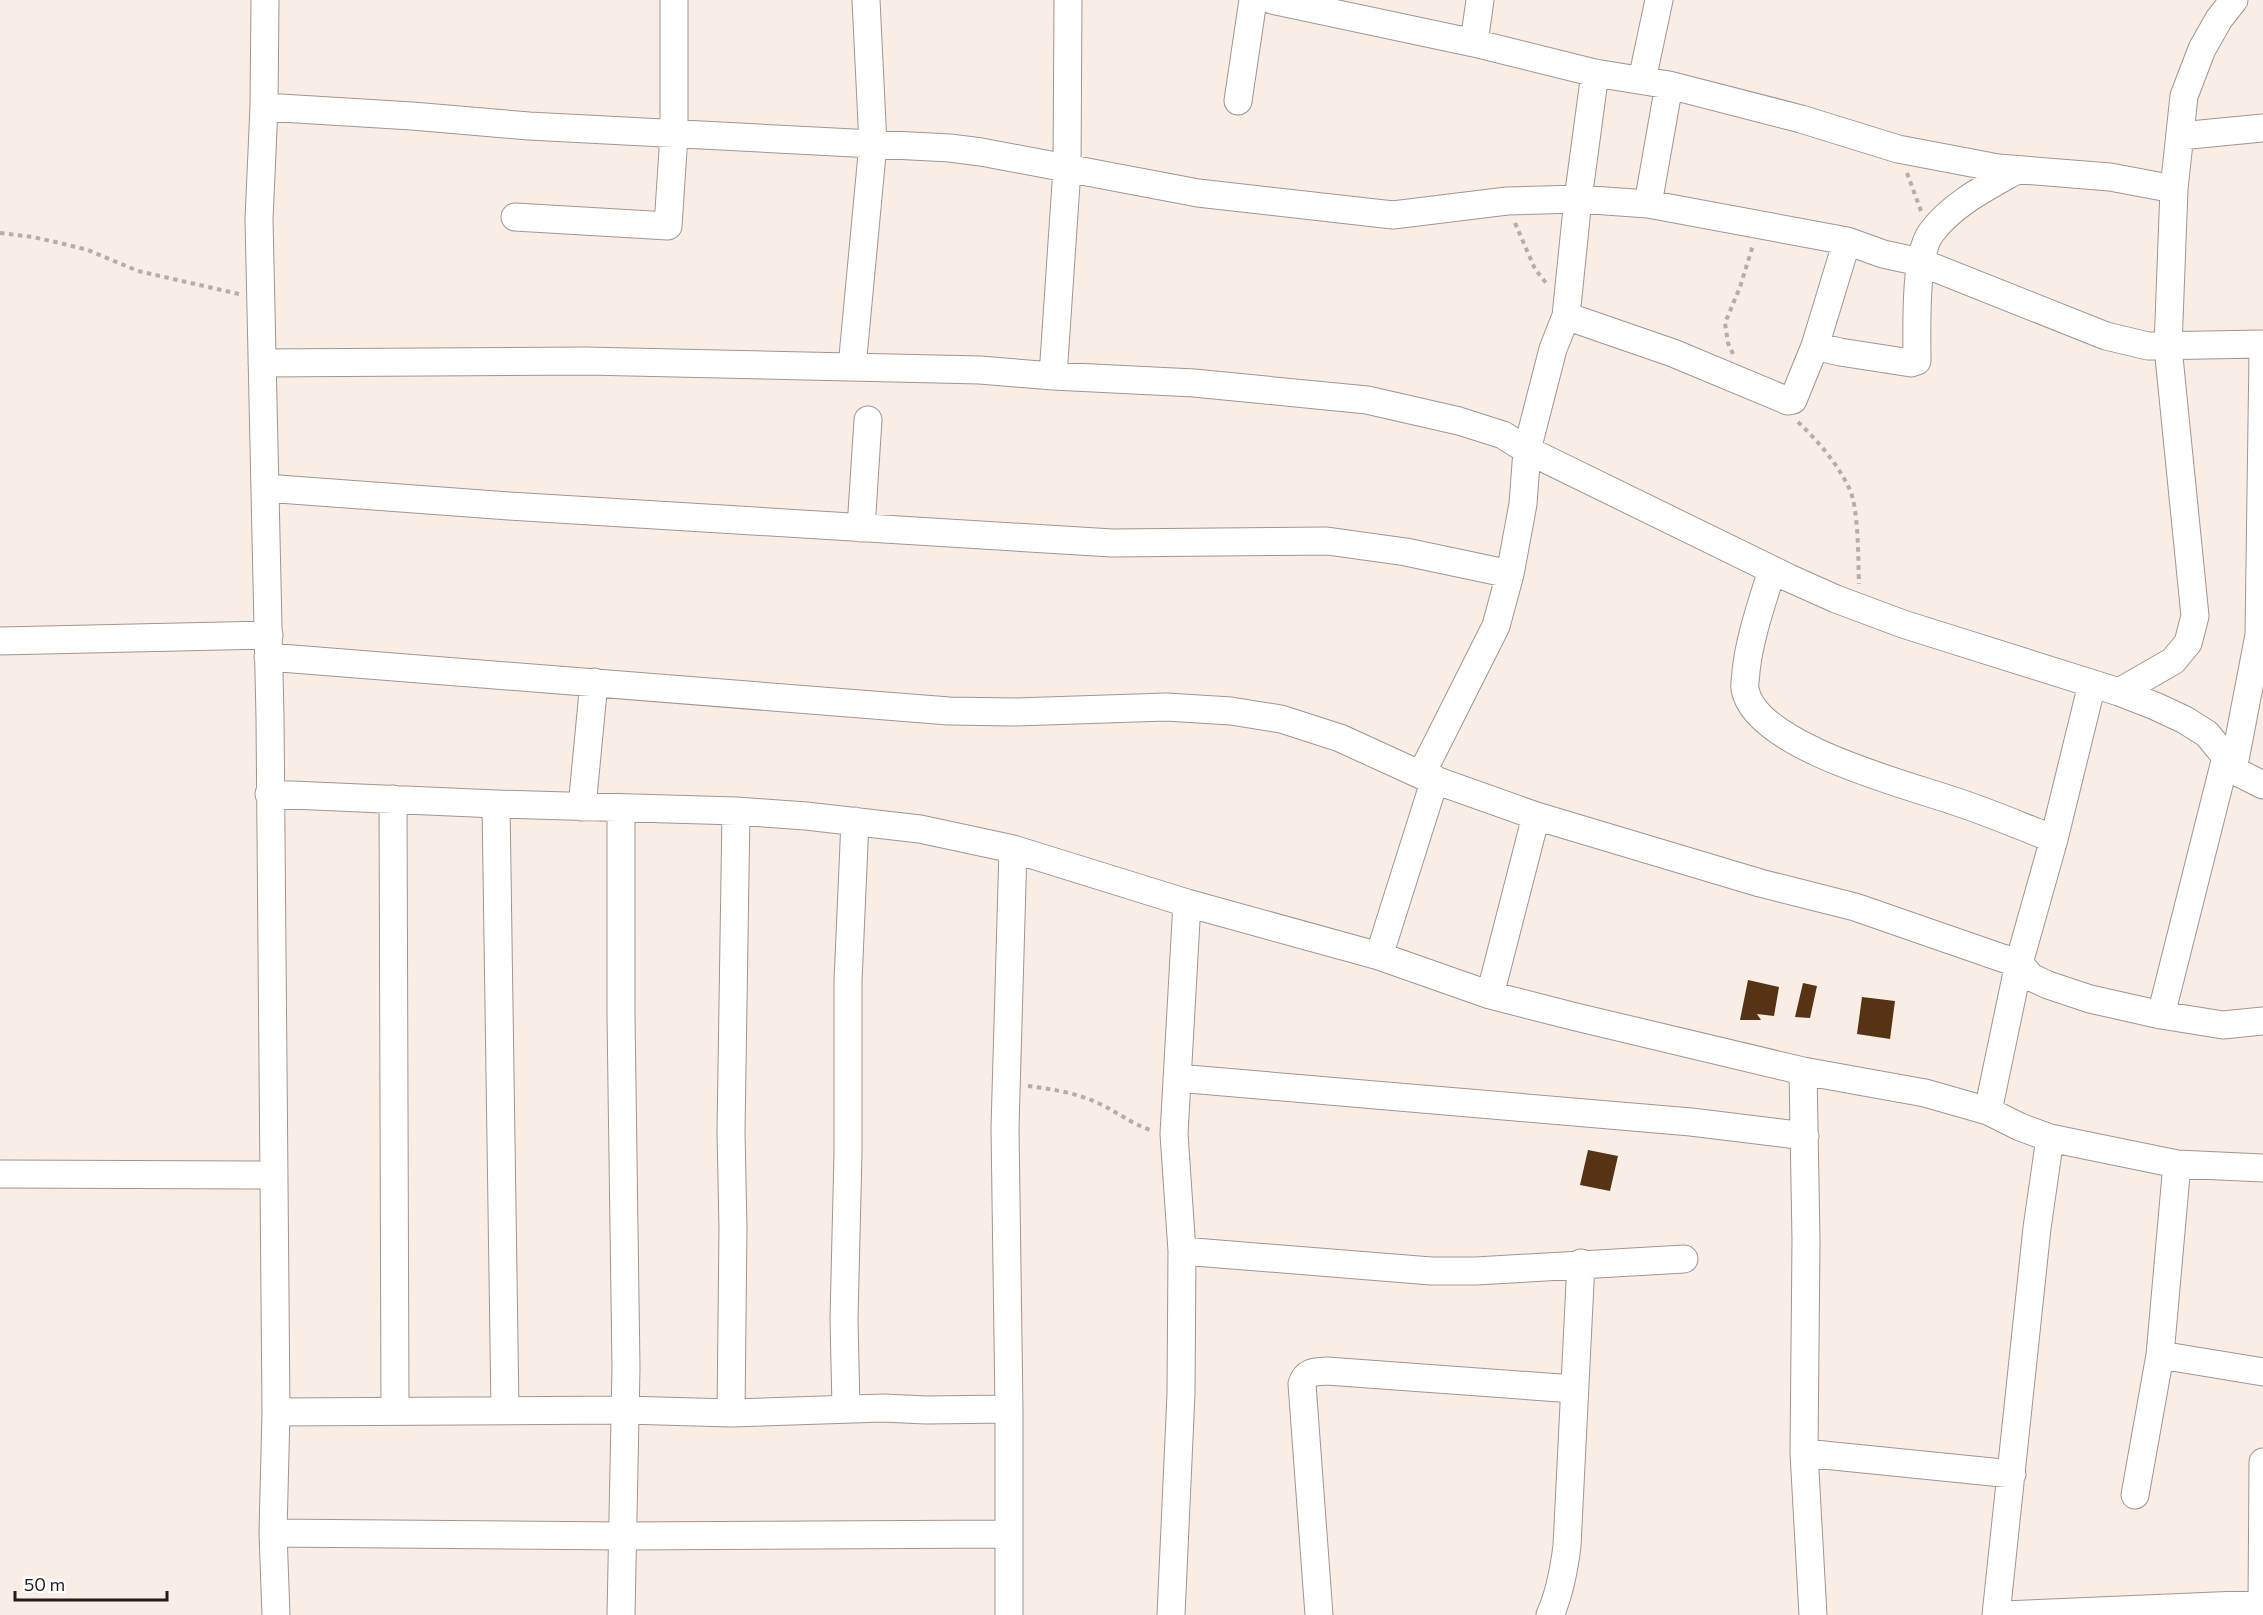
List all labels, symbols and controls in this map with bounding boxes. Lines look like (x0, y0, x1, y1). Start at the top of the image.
scale bar (15, 1564, 166, 1602)
text: 50 m (24, 1573, 65, 1595)

